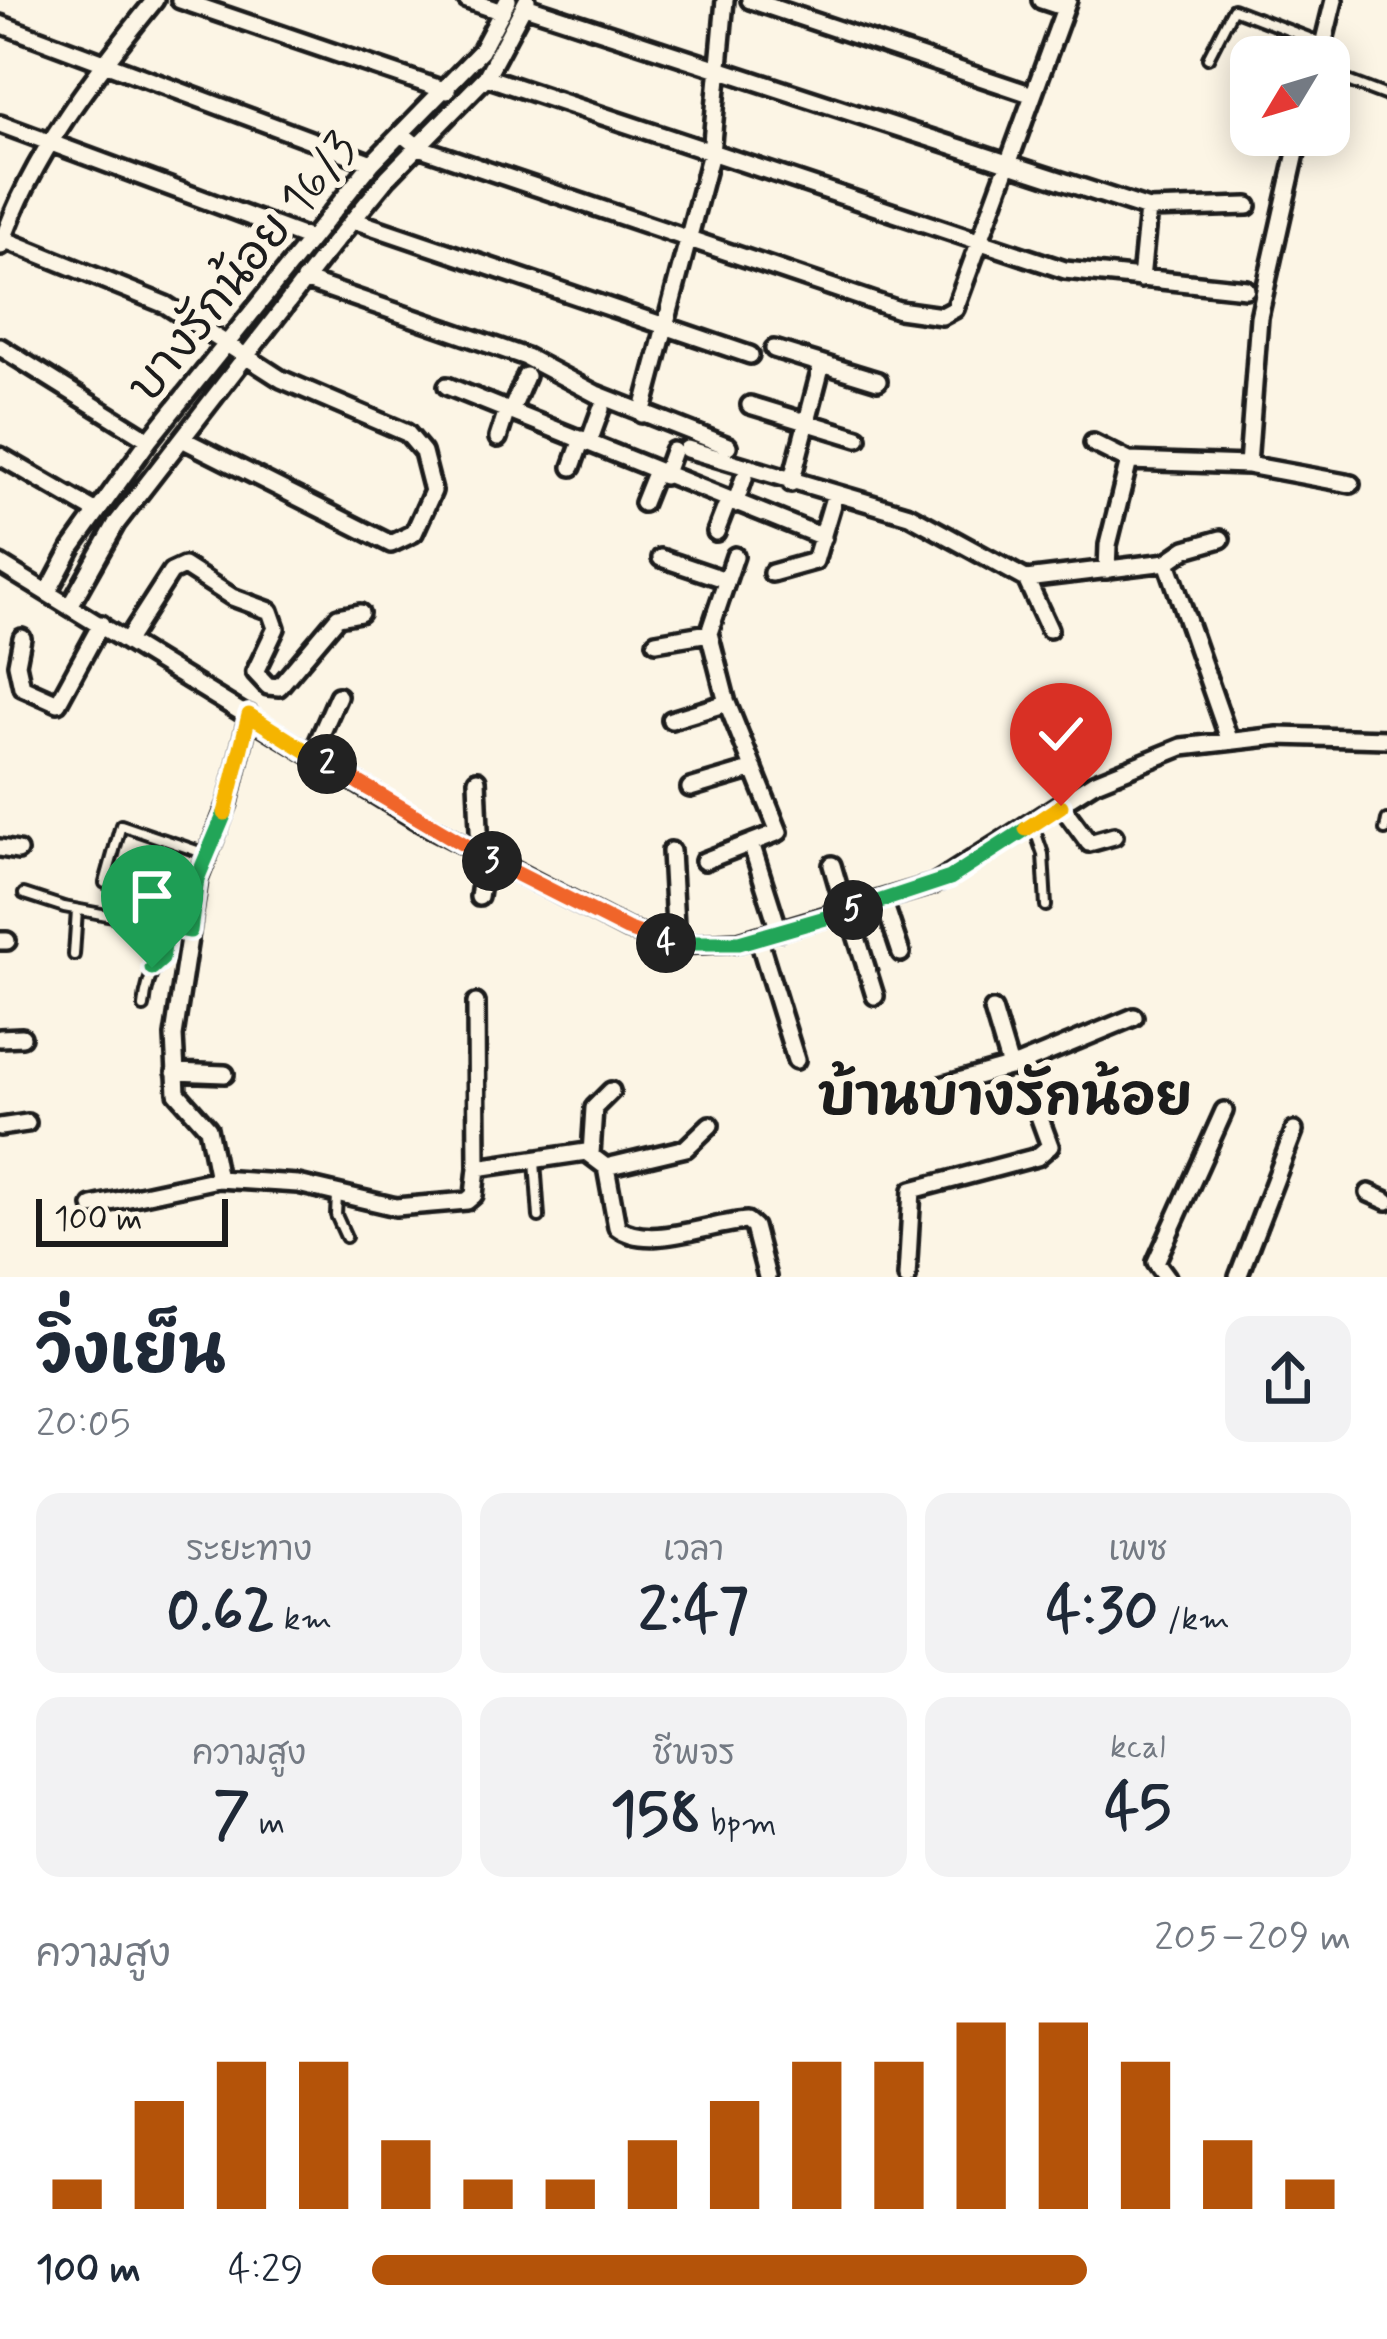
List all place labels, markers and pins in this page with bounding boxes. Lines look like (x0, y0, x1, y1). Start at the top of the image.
pin (1010, 683, 1112, 806)
pin: 2 (297, 734, 357, 794)
pin: 3 (462, 831, 522, 891)
pin (101, 845, 203, 968)
pin: 5 (823, 880, 883, 940)
pin: 4 (636, 913, 696, 973)

